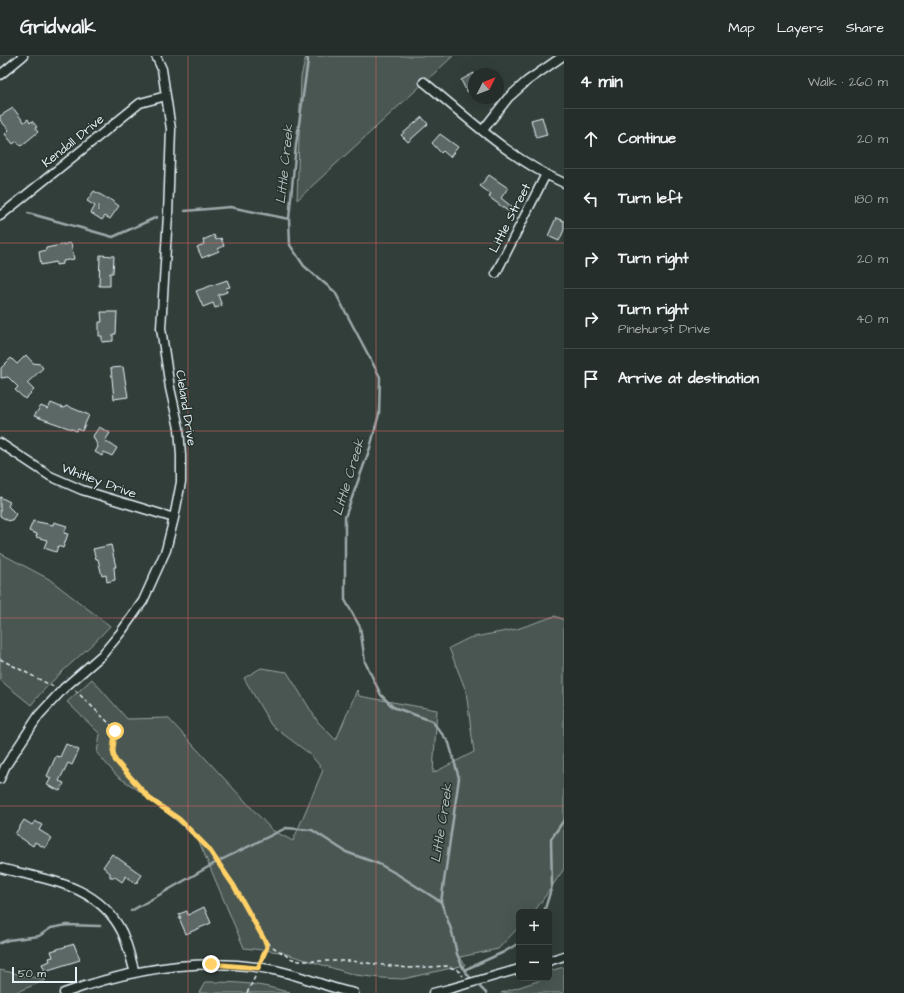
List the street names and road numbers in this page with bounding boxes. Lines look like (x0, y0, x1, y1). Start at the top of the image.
street label: Kendall Drive (38, 110, 108, 172)
street label: Little Street (485, 179, 536, 256)
street label: Cleland Drive (171, 369, 201, 447)
street label: Whitley Drive (59, 459, 139, 504)

